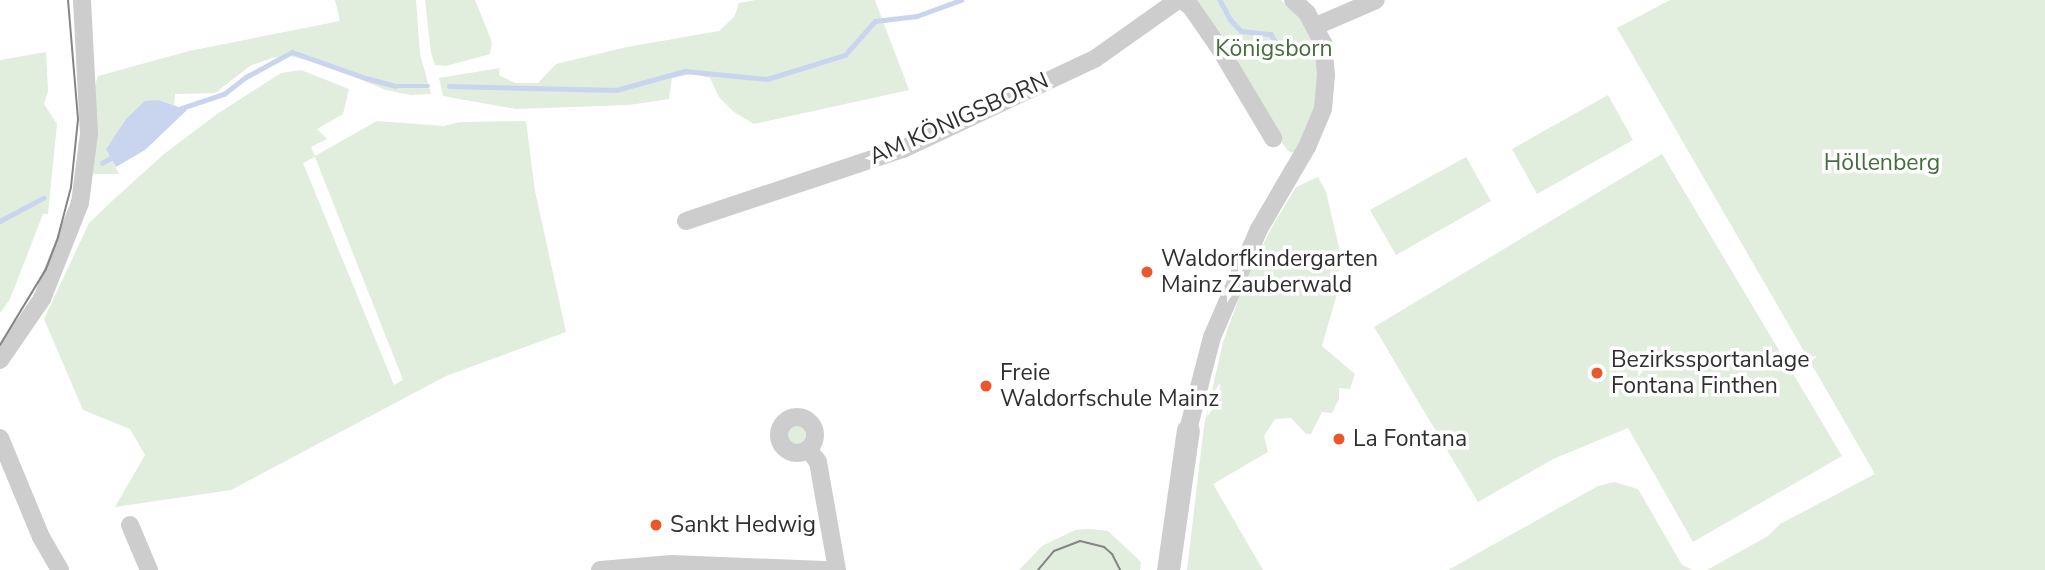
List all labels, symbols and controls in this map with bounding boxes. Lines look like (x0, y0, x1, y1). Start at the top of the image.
park label: Königsborn (1215, 35, 1333, 63)
street label: AM KÖNIGSBORN (865, 67, 1053, 171)
park label: Höllenberg (1824, 149, 1940, 177)
place label: Waldorfkindergarten Mainz Zauberwald (1161, 245, 1378, 299)
marker: Waldorfkindergarten Mainz Zauberwald (1139, 264, 1155, 280)
place label: Bezirkssportanlage Fontana Finthen (1611, 346, 1809, 400)
place label: Freie Waldorfschule Mainz (1000, 359, 1219, 413)
marker: Bezirkssportanlage Fontana Finthen (1589, 365, 1605, 381)
marker: Freie Waldorfschule Mainz (978, 378, 994, 394)
place label: La Fontana (1353, 425, 1467, 453)
marker: La Fontana (1331, 431, 1347, 447)
place label: Sankt Hedwig (670, 511, 816, 539)
marker: Sankt Hedwig (648, 517, 664, 533)

